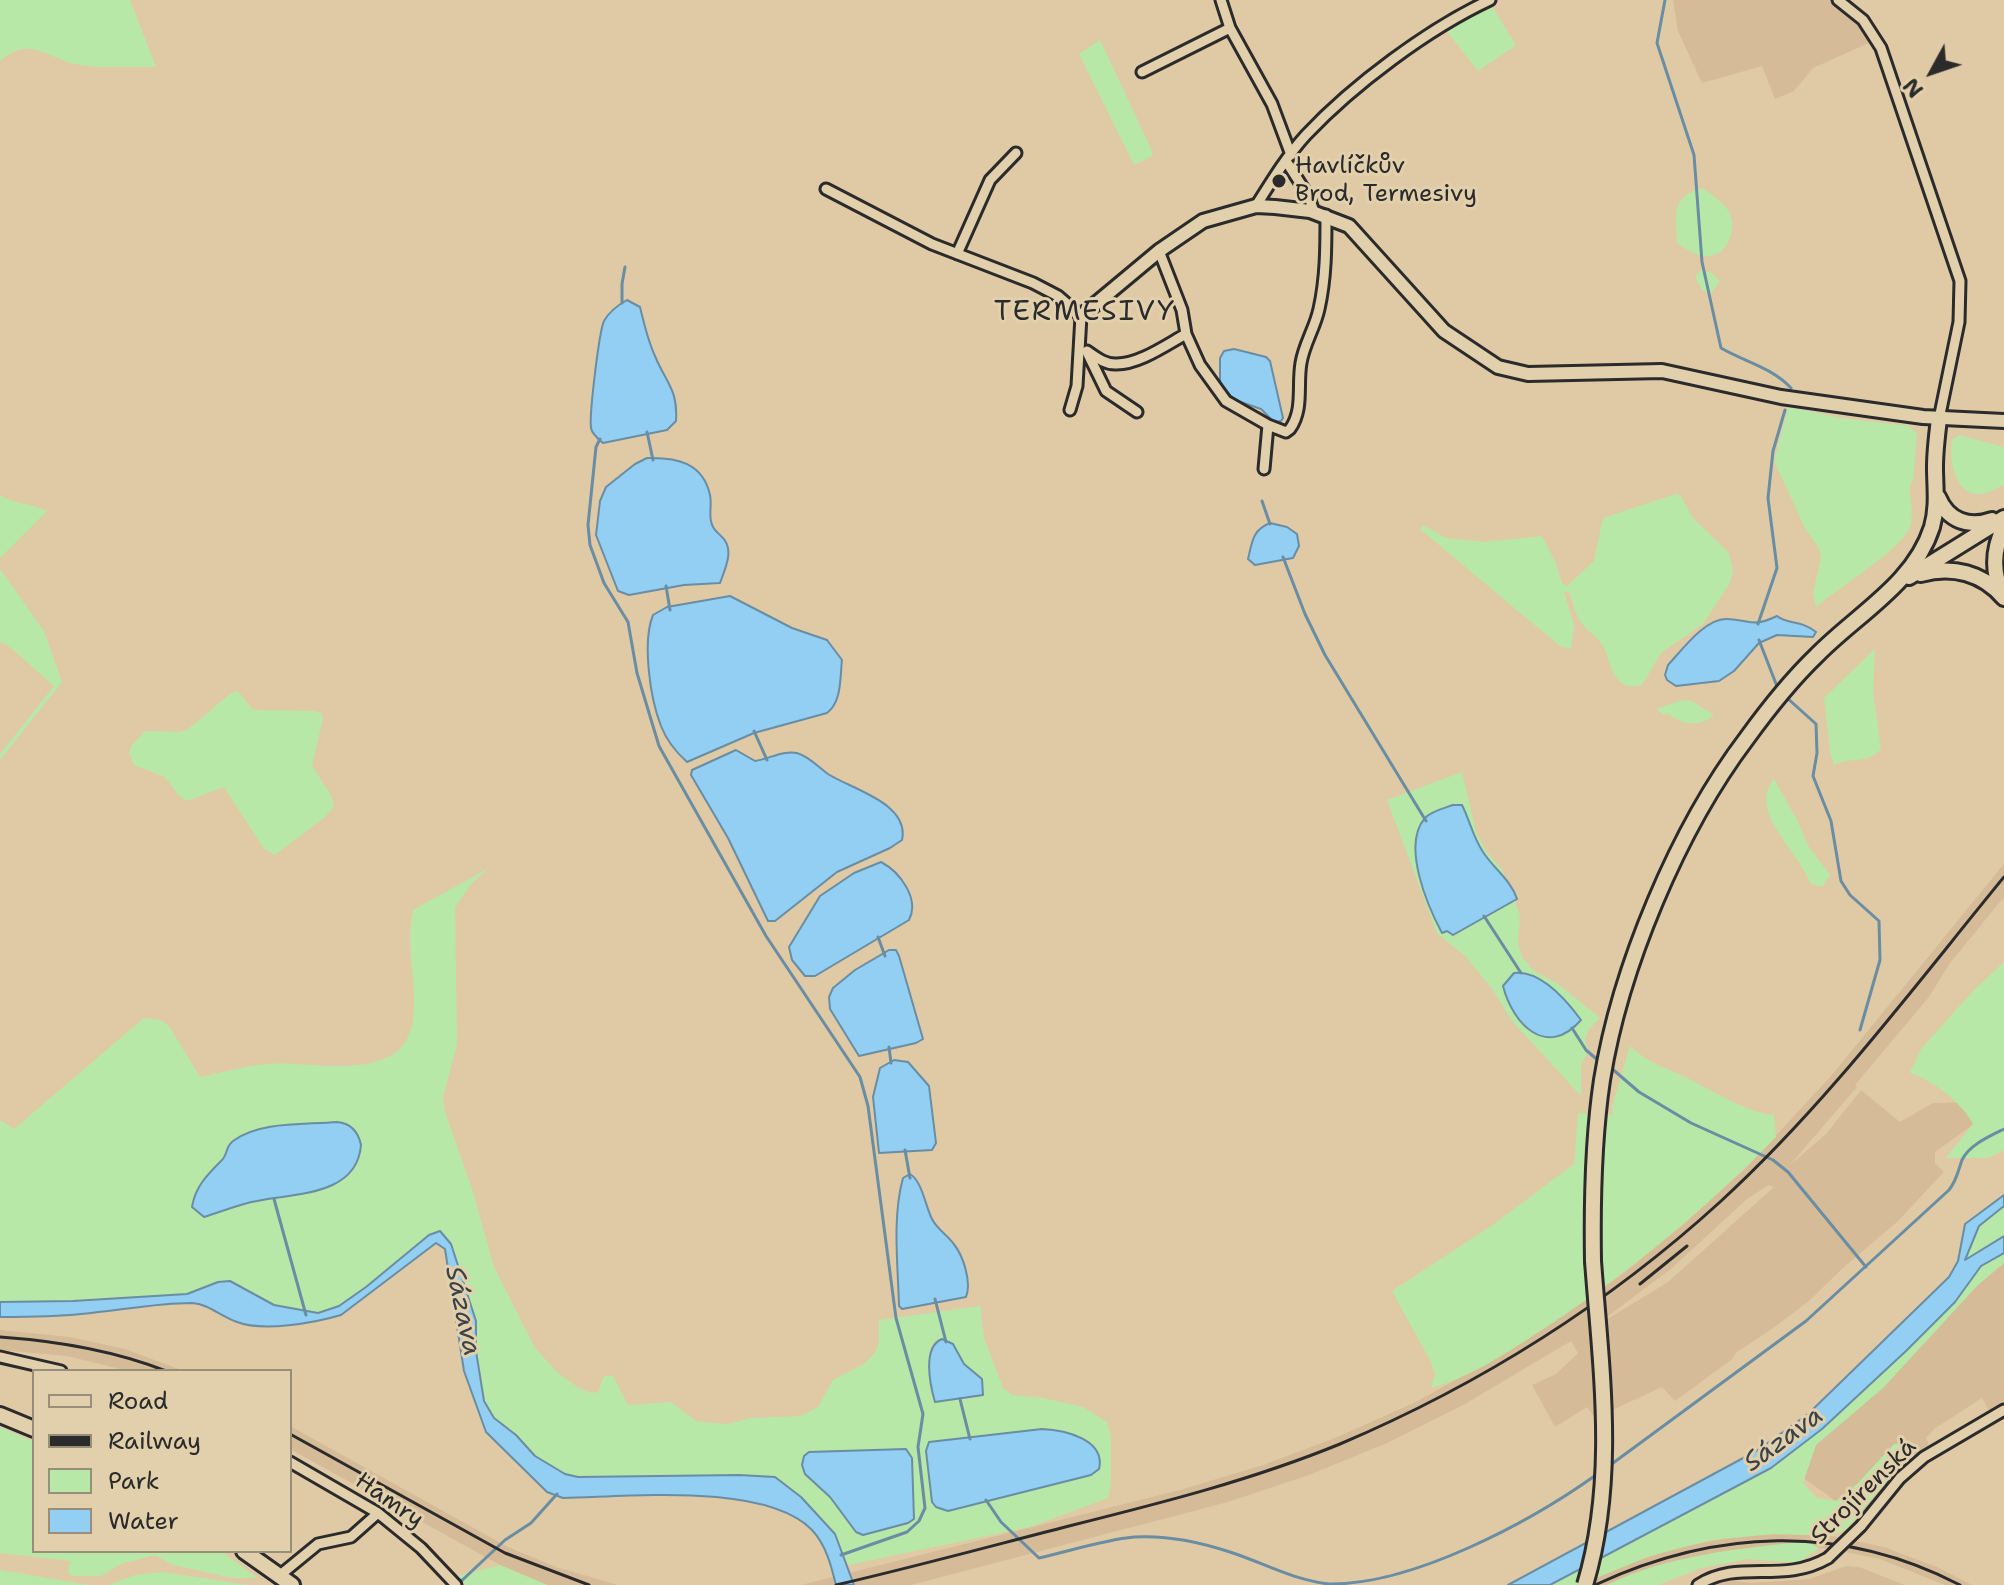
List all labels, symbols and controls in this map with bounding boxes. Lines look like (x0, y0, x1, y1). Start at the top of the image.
north arrow (1892, 32, 1972, 112)
text: N (1897, 72, 1930, 104)
place label: Havlíčkův Brod, Termesivy (1295, 153, 1477, 209)
marker: Havlíčkův Brod, Termesivy (1270, 172, 1288, 190)
district label: TERMESIVY (994, 296, 1176, 330)
water label: Sázava (437, 1263, 487, 1359)
legend (32, 1369, 292, 1553)
text: Road (108, 1385, 168, 1417)
water label: Sázava (1738, 1401, 1830, 1479)
text: Railway (108, 1425, 201, 1457)
street label: Strojírenská (1805, 1433, 1923, 1551)
text: Park (108, 1465, 160, 1497)
street label: Hamry (349, 1467, 429, 1535)
text: Water (108, 1505, 179, 1537)

